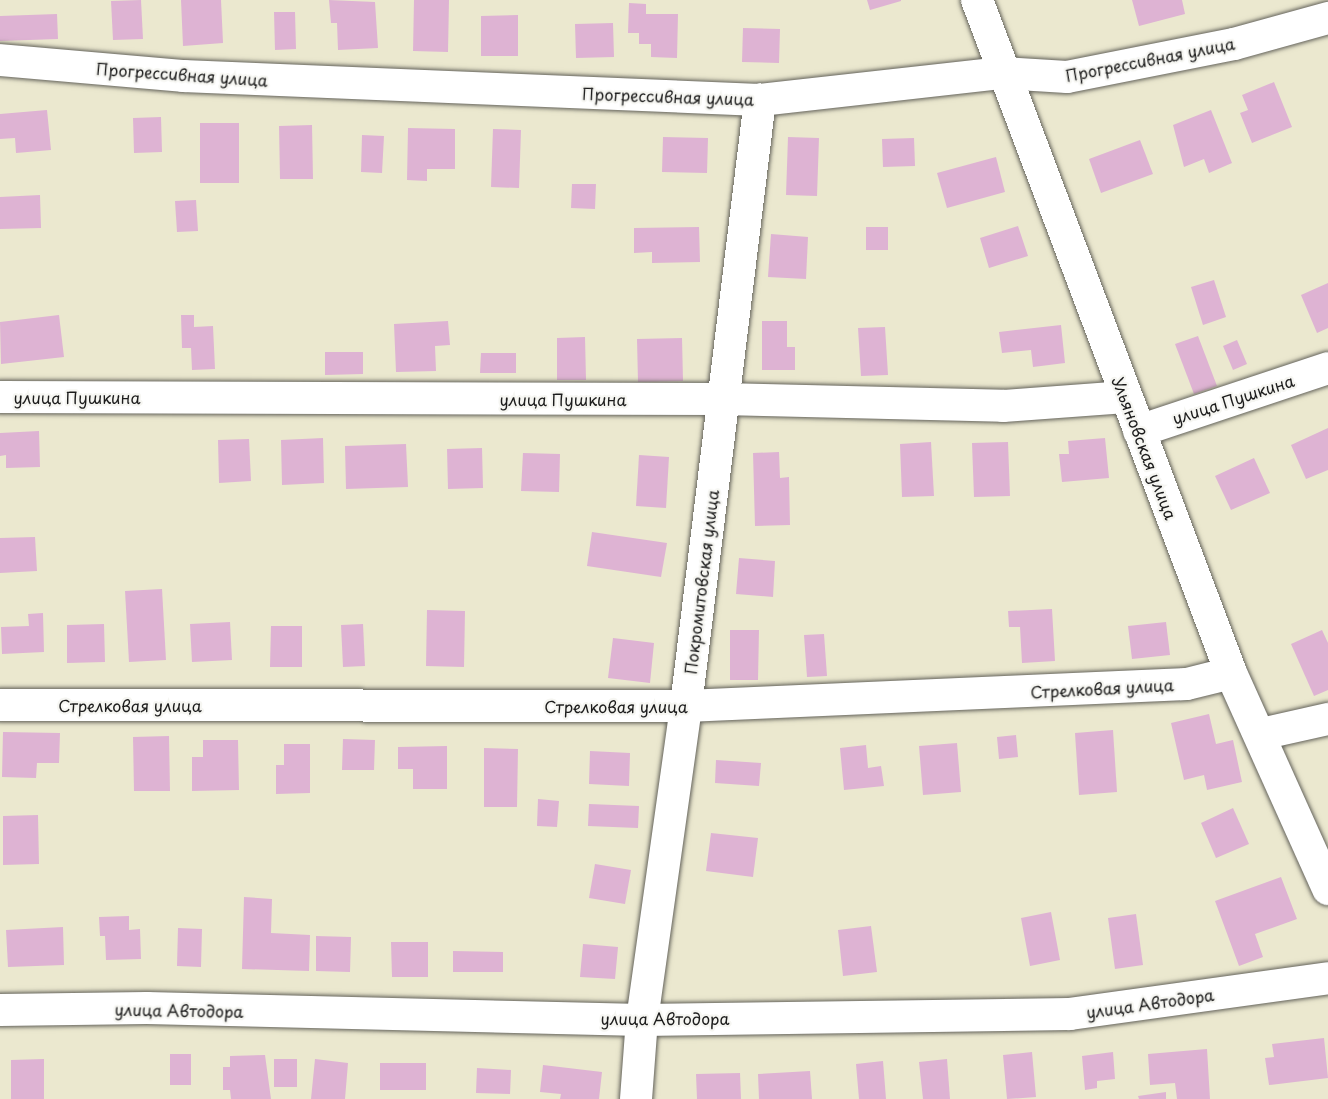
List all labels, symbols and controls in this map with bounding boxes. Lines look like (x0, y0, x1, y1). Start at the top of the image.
street label: Прогрессивная улица (1063, 33, 1237, 85)
street label: Прогрессивная улица (95, 58, 269, 90)
street label: Прогрессивная улица (581, 83, 755, 109)
street label: улица Пушкина (1169, 370, 1297, 428)
street label: Ульяновская улица (1109, 374, 1181, 522)
street label: улица Пушкина (13, 387, 141, 407)
street label: улица Пушкина (499, 389, 627, 409)
street label: Покромитовская улица (680, 488, 722, 676)
street label: Стрелковая улица (1030, 675, 1174, 701)
street label: Стрелковая улица (58, 695, 202, 715)
street label: Стрелковая улица (544, 696, 688, 716)
street label: улица Автодора (1085, 984, 1215, 1022)
street label: улица Автодора (114, 999, 244, 1021)
street label: улица Автодора (600, 1008, 730, 1028)

